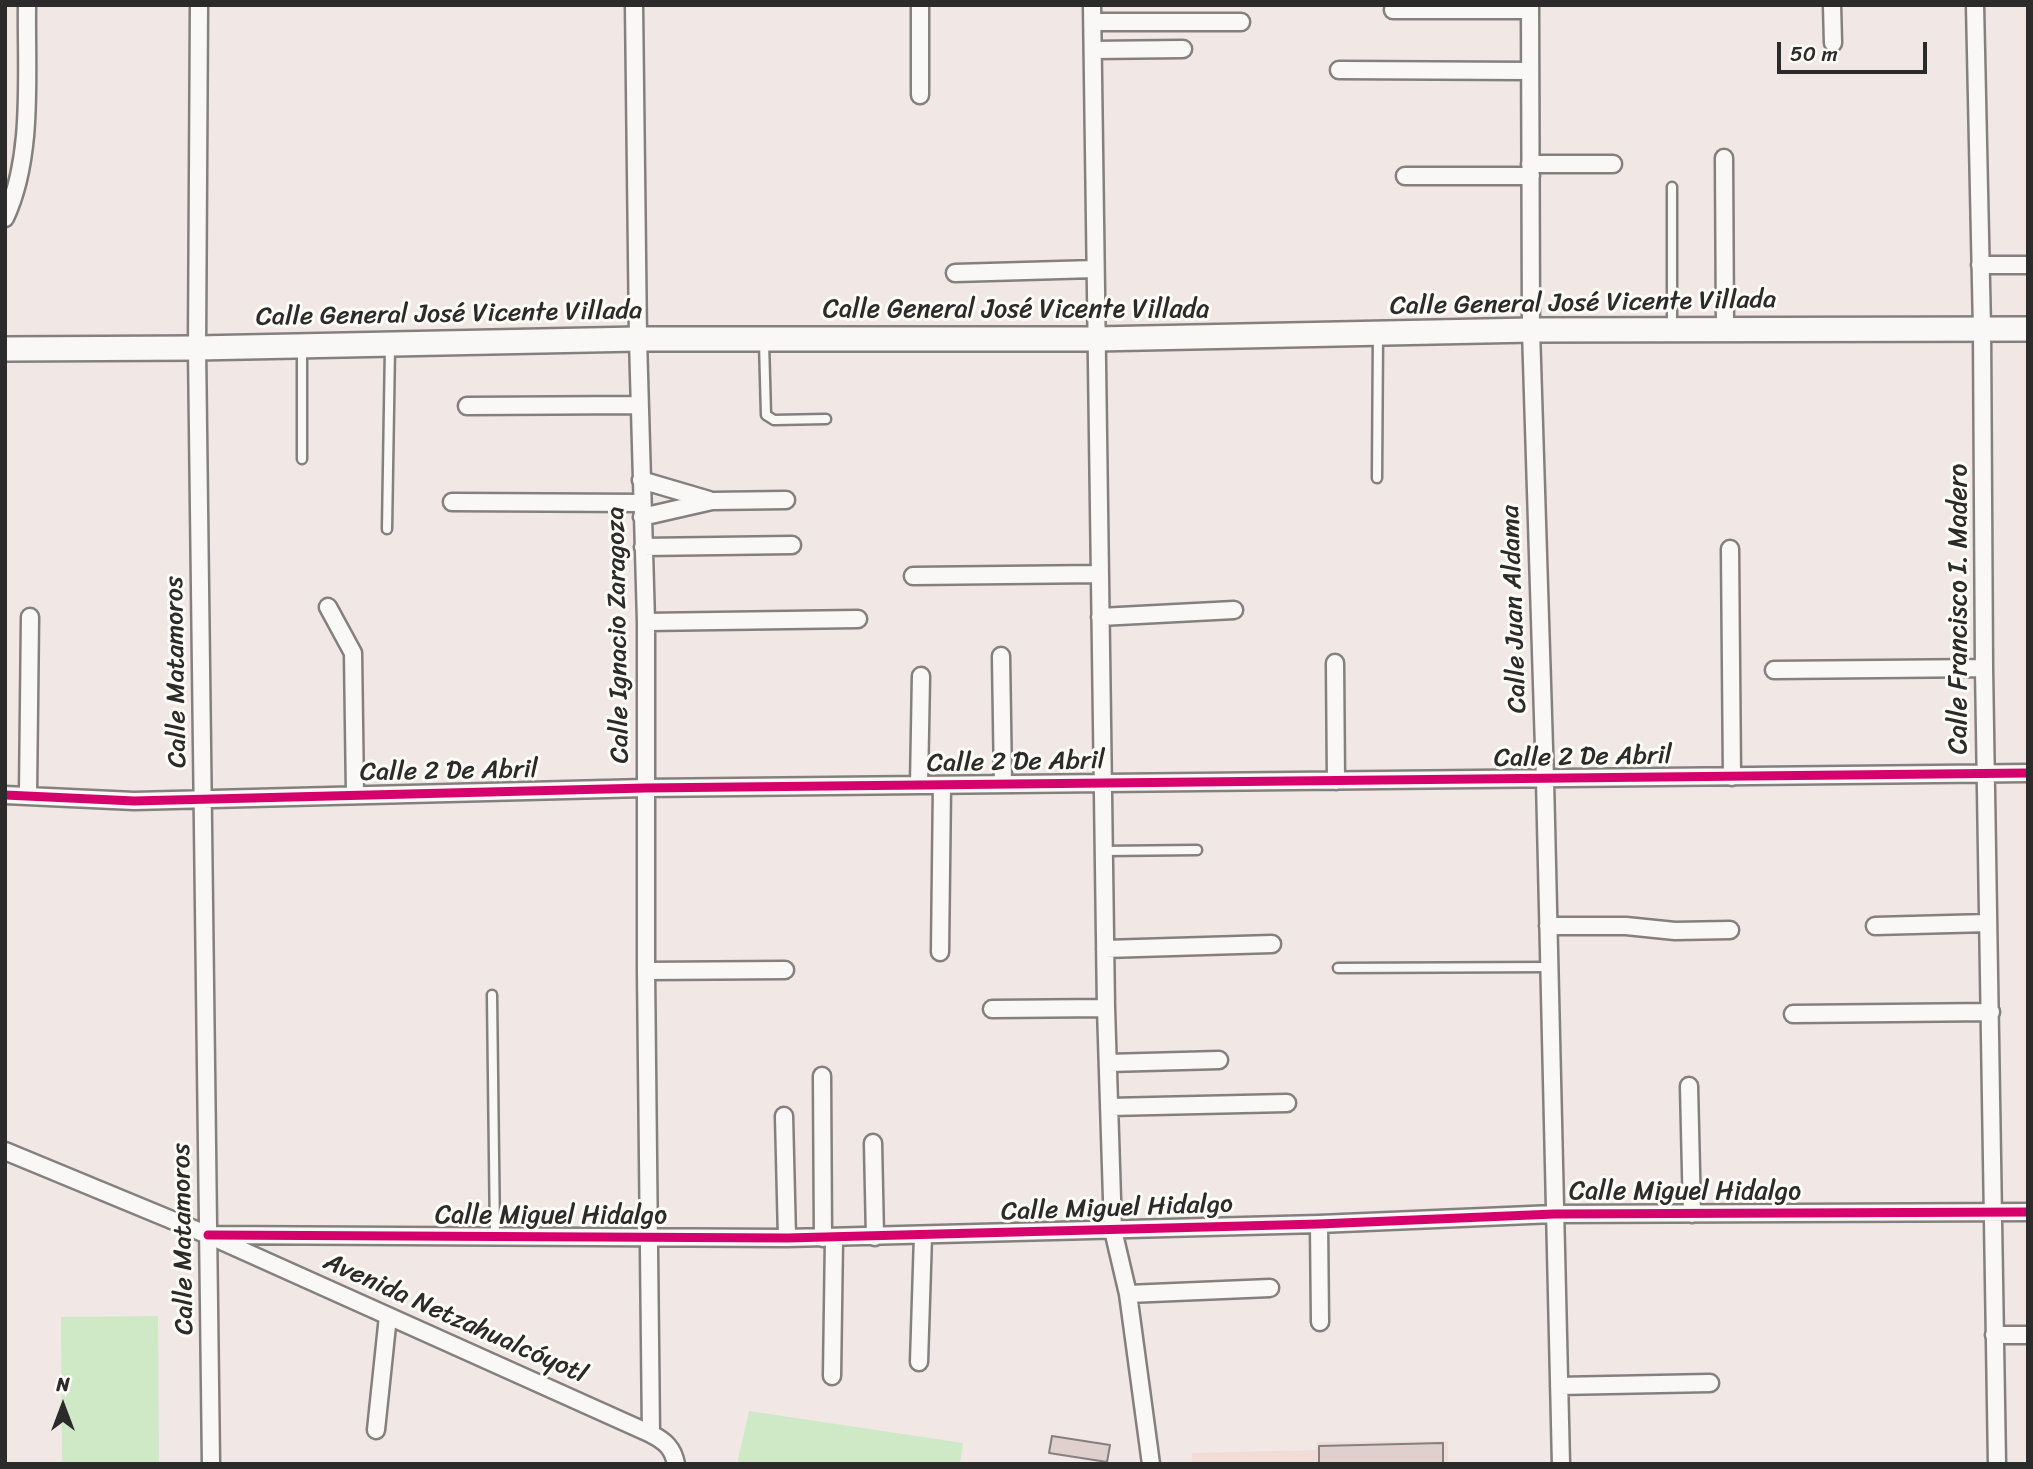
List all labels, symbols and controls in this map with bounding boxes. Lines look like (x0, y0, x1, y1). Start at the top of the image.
scale bar (1781, 28, 1932, 72)
text: 50 m (1790, 35, 1838, 73)
street label: Calle General José Vicente Villada (1389, 285, 1777, 323)
street label: Calle General José Vicente Villada (823, 294, 1209, 326)
street label: Calle General José Vicente Villada (255, 296, 643, 334)
street label: Calle Francisco I. Madero (1943, 464, 1975, 754)
street label: Calle Juan Aldama (1496, 504, 1534, 714)
street label: Calle Ignacio Zaragoza (601, 506, 637, 764)
street label: Calle Matamoros (160, 576, 194, 768)
street label: Calle 2 De Abril (1494, 741, 1672, 775)
street label: Calle 2 De Abril (927, 746, 1105, 780)
street label: Calle 2 De Abril (360, 755, 538, 789)
street label: Calle Matamoros (167, 1143, 201, 1335)
street label: Calle Miguel Hidalgo (1569, 1176, 1801, 1208)
street label: Calle Miguel Hidalgo (1000, 1189, 1234, 1229)
street label: Calle Miguel Hidalgo (435, 1200, 667, 1232)
street label: Avenida Netzahualcóyotl (319, 1247, 591, 1391)
text: N (56, 1368, 70, 1401)
north arrow (28, 1371, 98, 1441)

